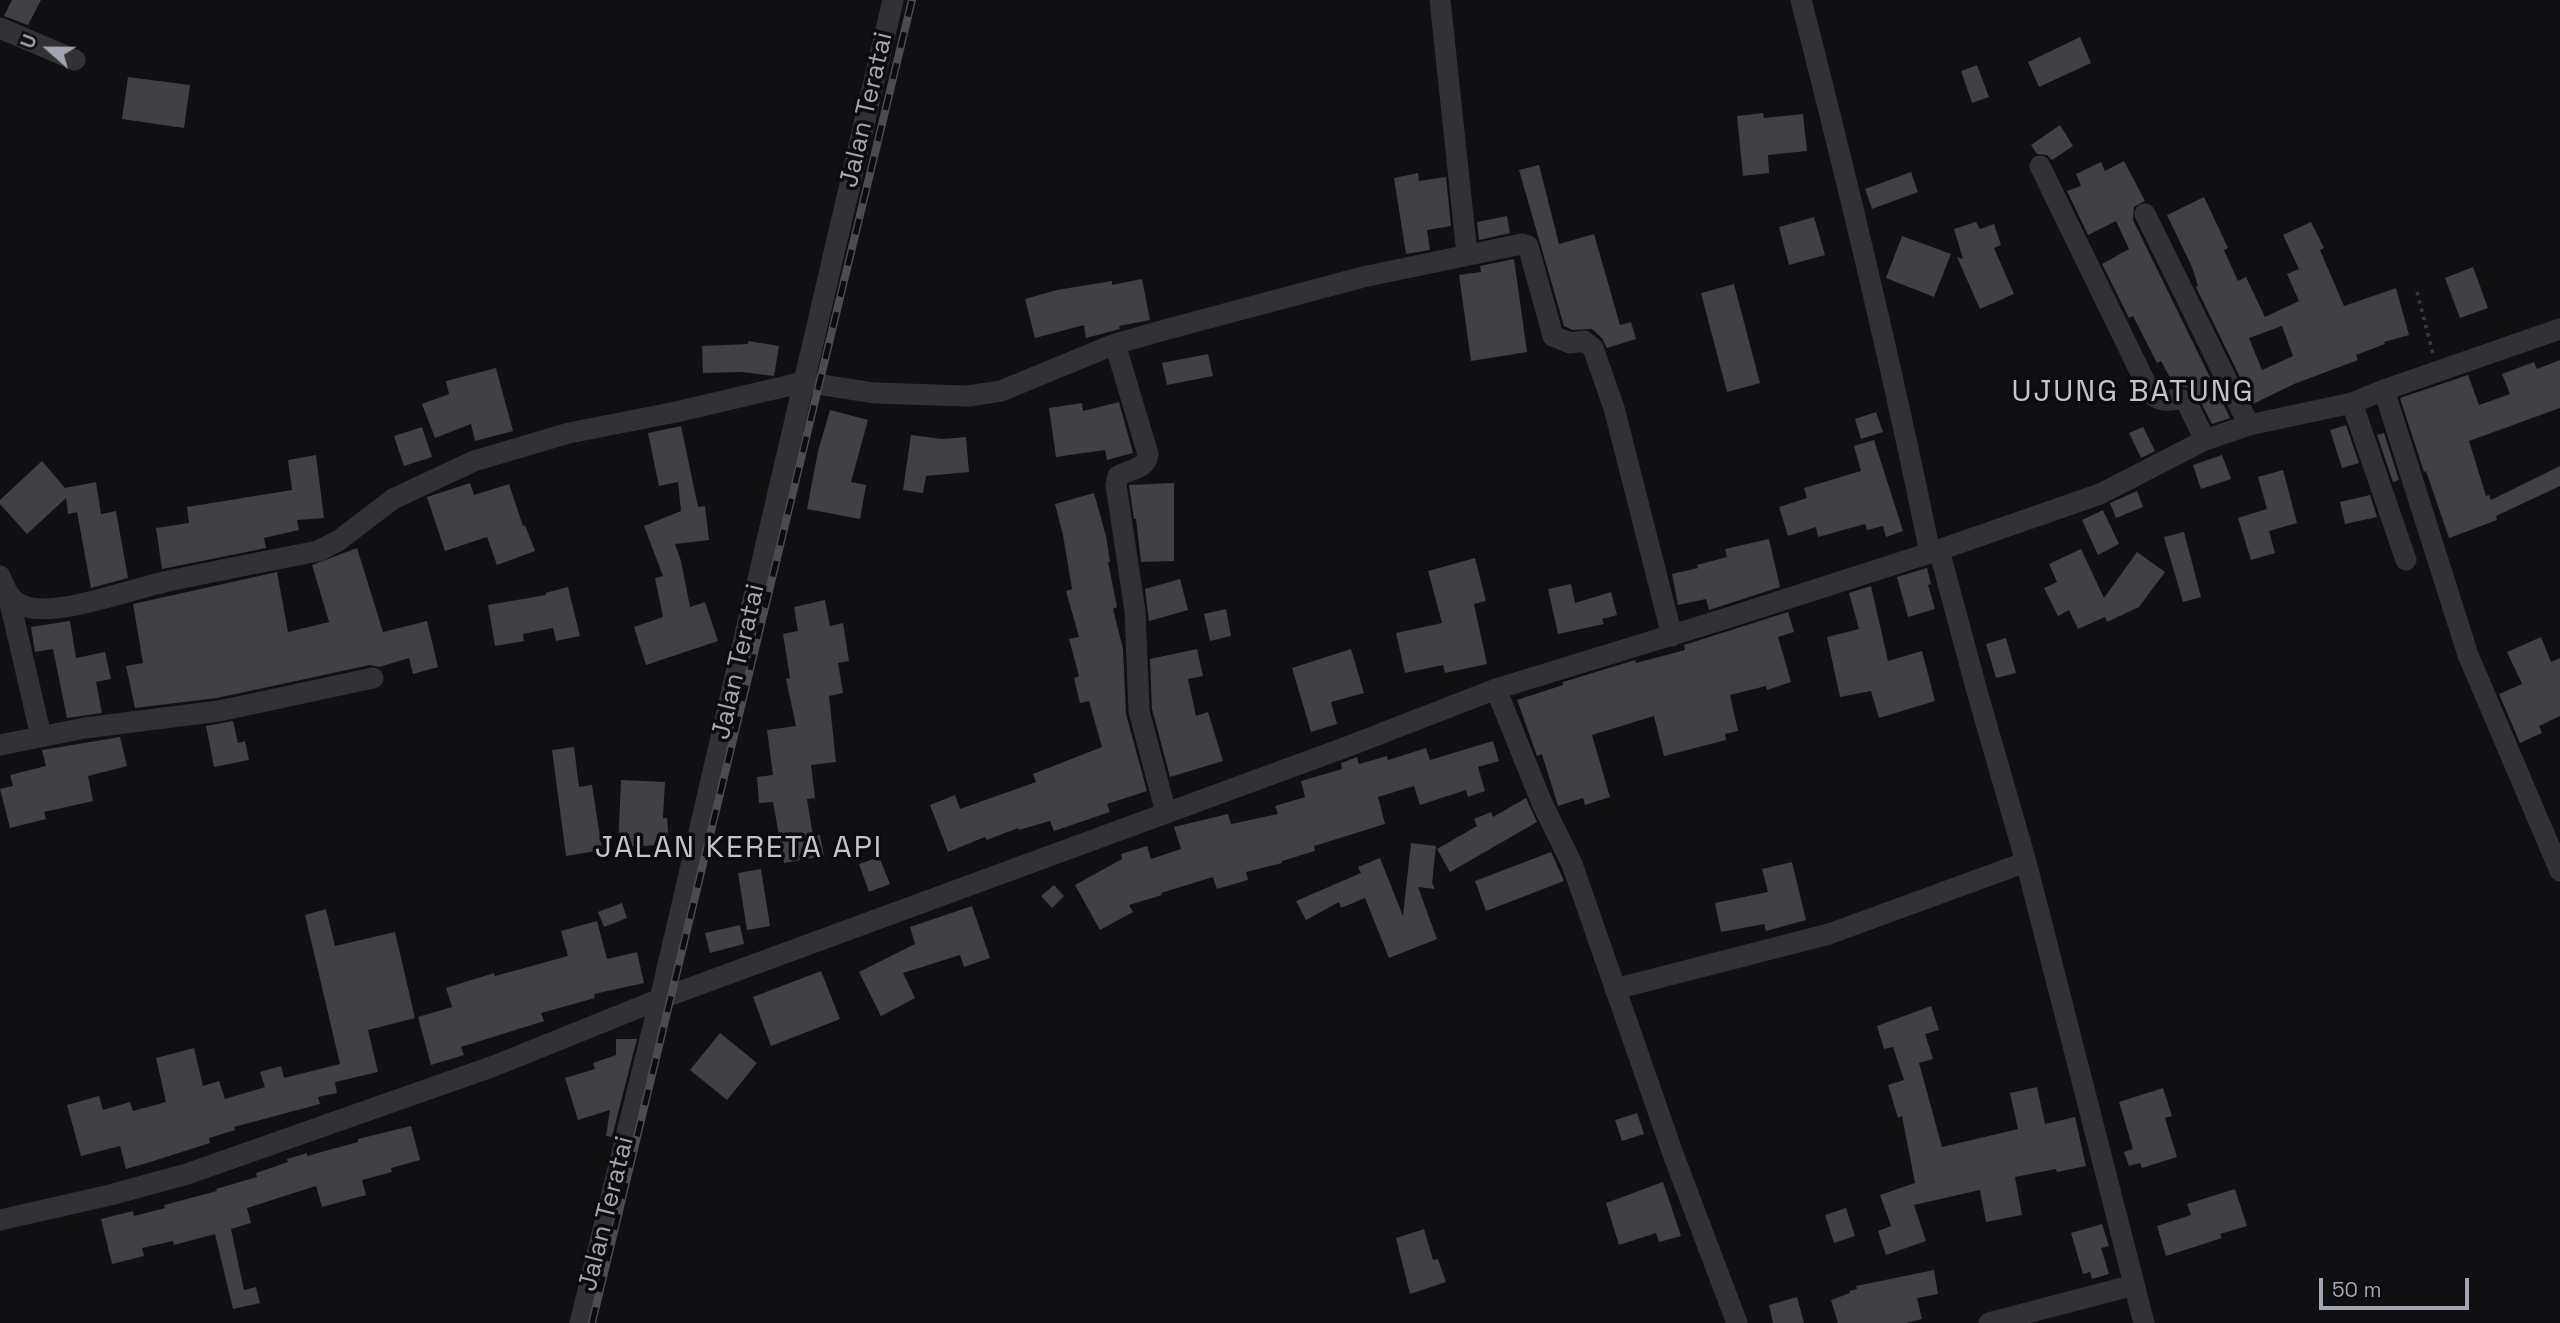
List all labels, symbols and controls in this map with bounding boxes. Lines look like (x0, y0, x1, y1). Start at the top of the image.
north arrow (14, 14, 84, 84)
street label: Jalan Teratai (834, 29, 900, 191)
text: U (15, 31, 43, 52)
district label: UJUNG BATUNG (2013, 375, 2253, 411)
street label: Jalan Teratai (706, 581, 772, 743)
district label: JALAN KERETA API (597, 831, 881, 867)
street label: Jalan Teratai (573, 1133, 641, 1295)
scale bar (2322, 1264, 2472, 1308)
text: 50 m (2332, 1276, 2382, 1303)

